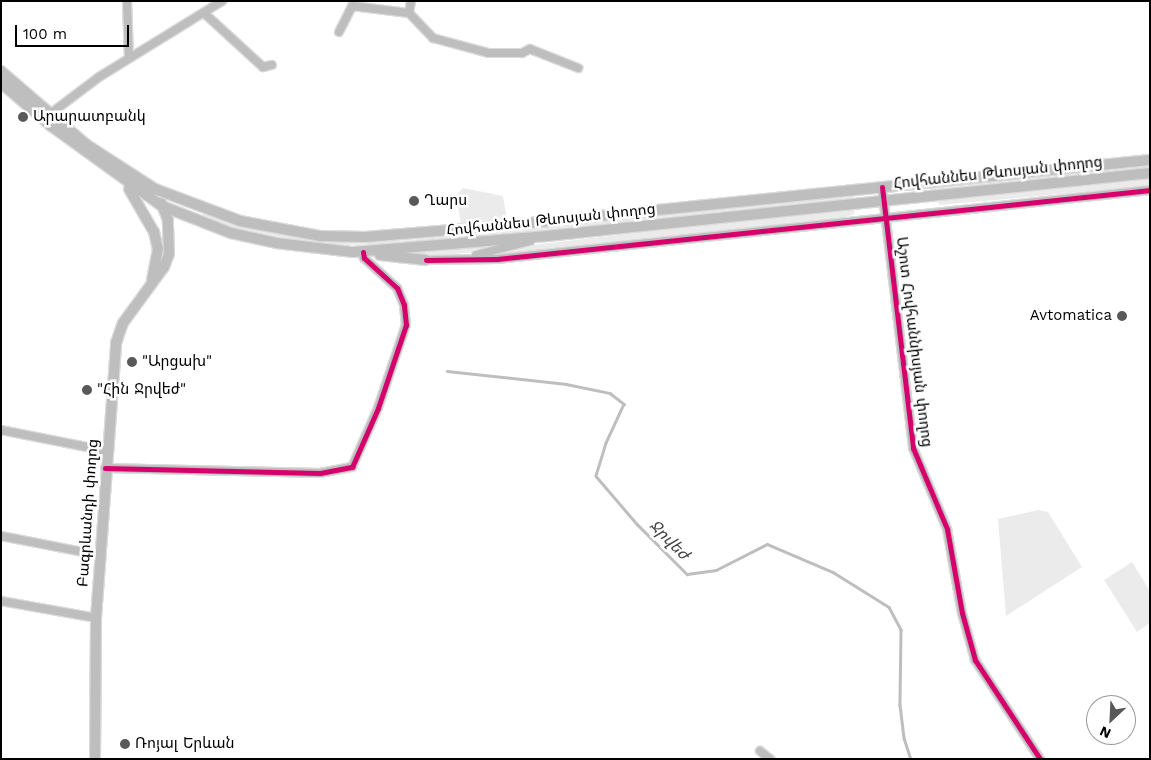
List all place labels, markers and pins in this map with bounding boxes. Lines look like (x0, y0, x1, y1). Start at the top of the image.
place label: Արարատբանկ (33, 108, 146, 126)
marker: Արարատբանկ (17, 111, 29, 123)
place label: Ղարս (424, 192, 467, 210)
marker: Ղարս (408, 195, 420, 207)
place label: Avtomatica (1030, 307, 1112, 325)
marker: Avtomatica (1116, 310, 1128, 322)
place label: "Արցախ" (142, 353, 212, 371)
marker: "Արցախ" (126, 356, 138, 368)
place label: "Հին Ջրվեժ" (97, 381, 186, 399)
marker: "Հին Ջրվեժ" (81, 384, 93, 396)
place label: Ռոյալ Երևան (135, 735, 235, 753)
marker: Ռոյալ Երևան (119, 738, 131, 750)

